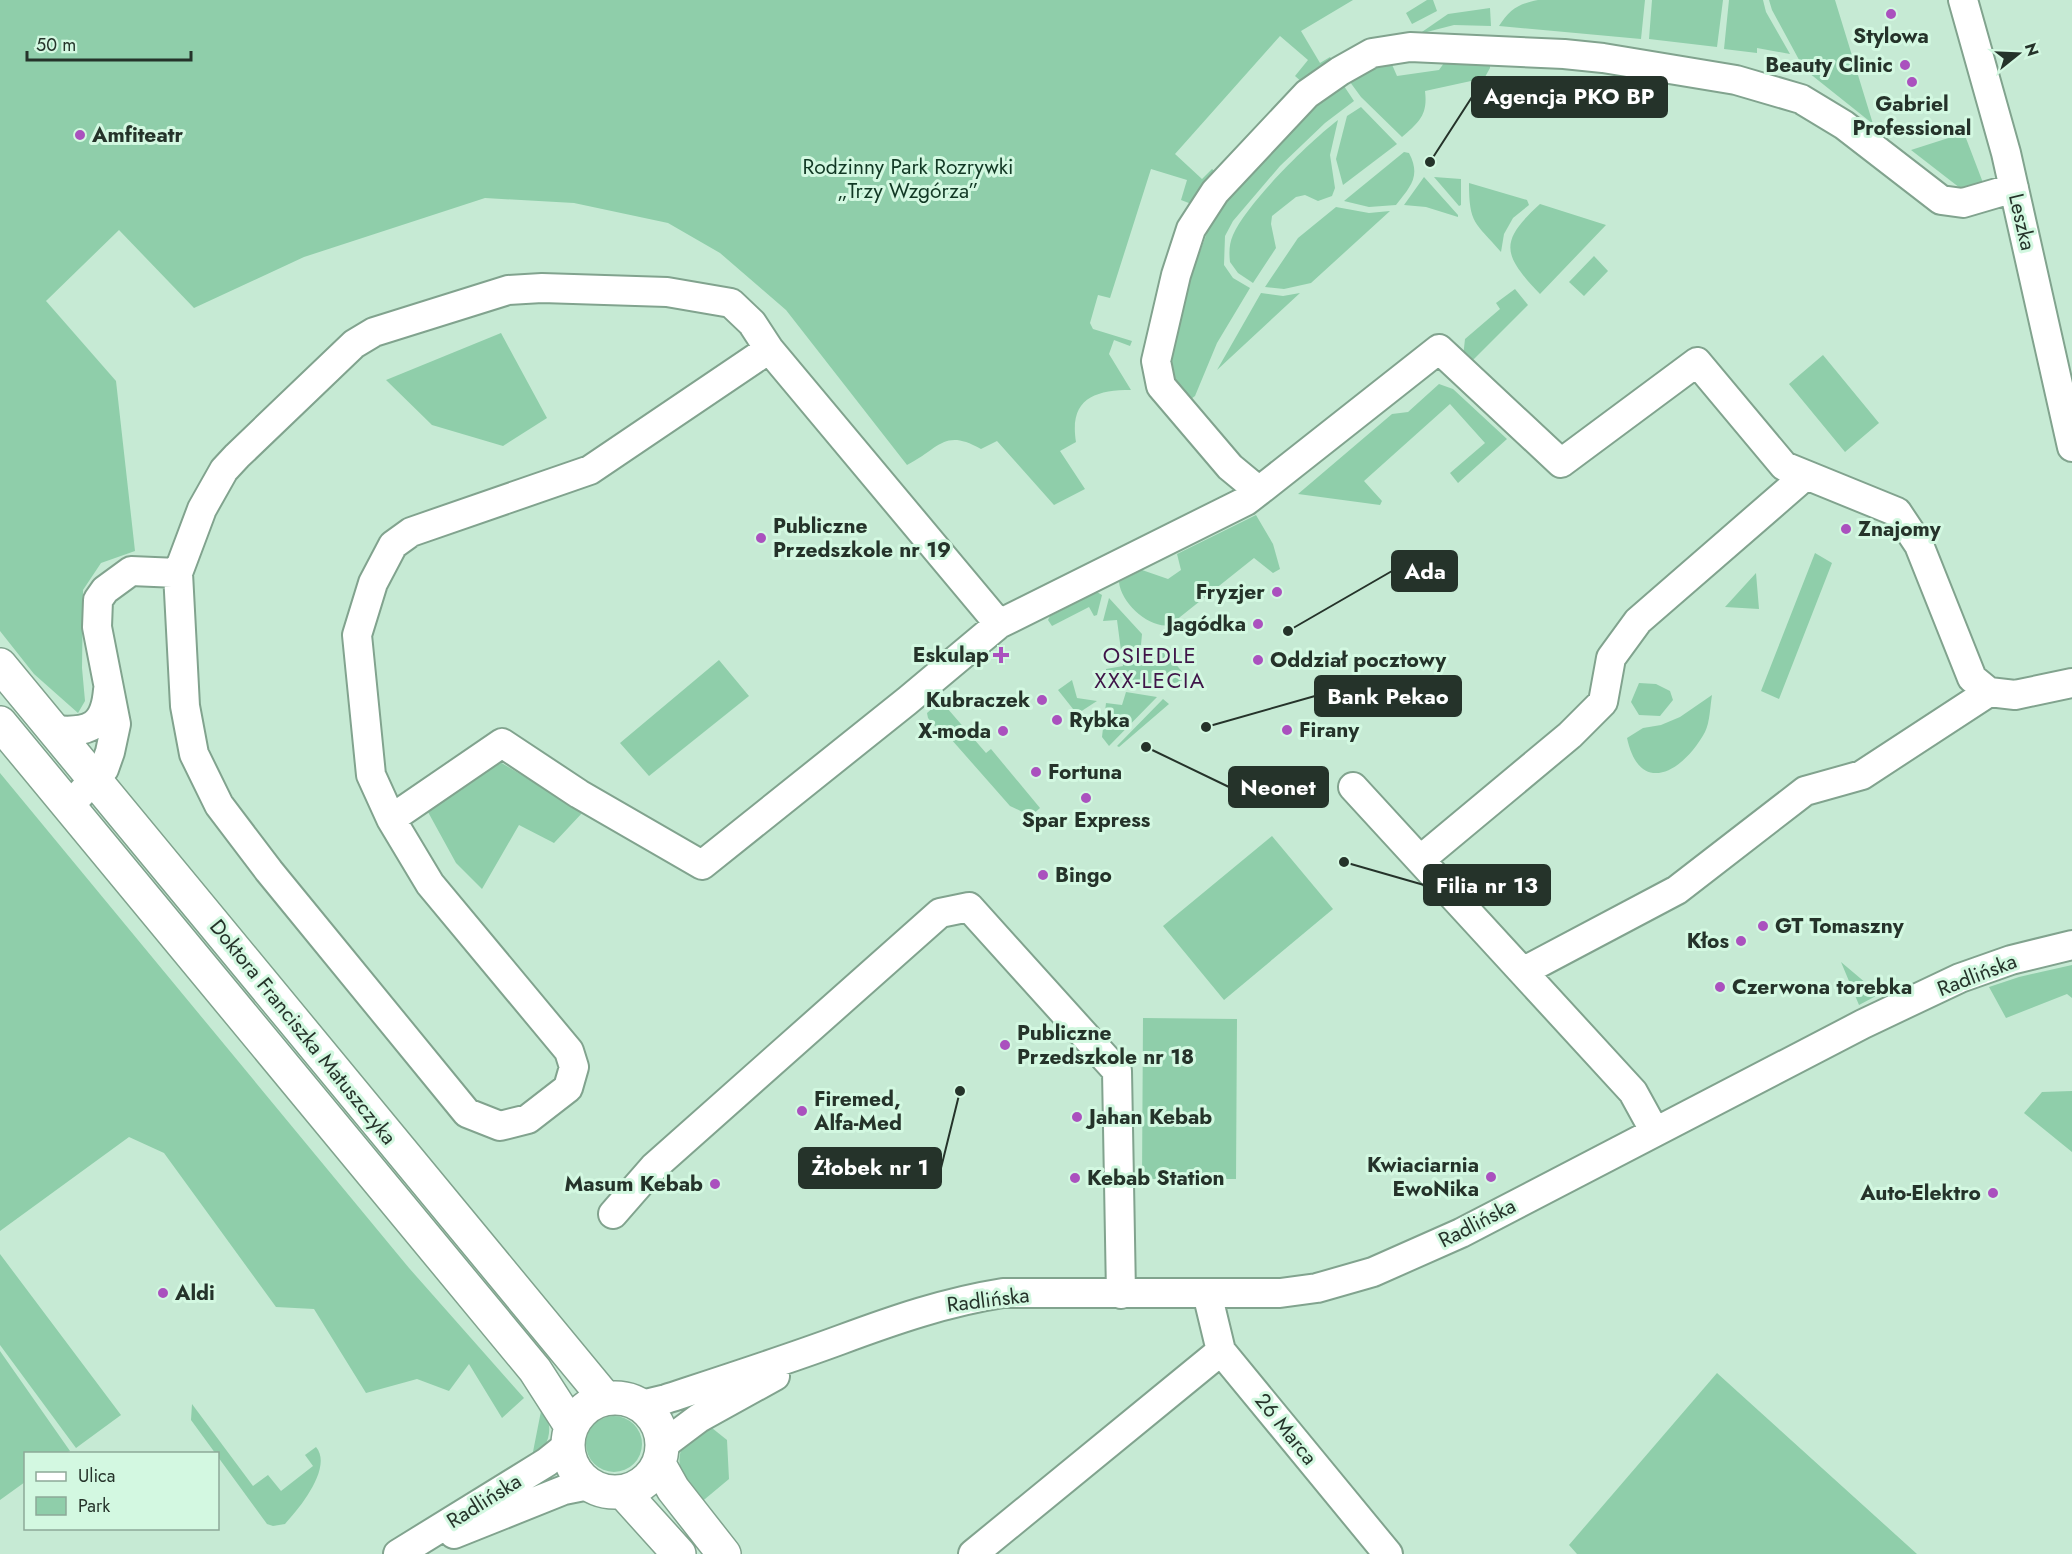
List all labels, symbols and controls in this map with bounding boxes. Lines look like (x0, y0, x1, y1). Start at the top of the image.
marker: Stylowa (1884, 7, 1898, 21)
place label: Stylowa (1853, 21, 1929, 51)
scale bar (27, 24, 190, 62)
north arrow (1988, 24, 2048, 84)
text: 50 m (36, 32, 76, 58)
text: N (2019, 40, 2045, 59)
place label: Beauty Clinic (1765, 50, 1893, 80)
marker: Beauty Clinic (1898, 58, 1912, 72)
marker: Gabriel Professional (1905, 75, 1919, 89)
callout: Agencja PKO BP (1472, 77, 1667, 117)
text: Agencja PKO BP (1482, 80, 1655, 112)
place label: Gabriel Professional (1852, 89, 1972, 143)
place label: Amfiteatr (91, 120, 183, 150)
marker: Amfiteatr (73, 128, 87, 142)
park label: Rodzinny Park Rozrywki „Trzy Wzgórza” (803, 152, 1013, 206)
street label: Leszka (2001, 190, 2043, 254)
place label: Publiczne Przedszkole nr 19 (773, 511, 951, 565)
place label: Znajomy (1858, 514, 1942, 544)
marker: Znajomy (1839, 522, 1853, 536)
marker: Publiczne Przedszkole nr 19 (754, 531, 768, 545)
callout: Ada (1392, 551, 1457, 591)
text: Ada (1403, 555, 1446, 587)
place label: Fryzjer (1196, 577, 1265, 607)
marker: Fryzjer (1270, 585, 1284, 599)
place label: Jagódka (1162, 609, 1246, 639)
marker: Jagódka (1251, 617, 1265, 631)
district label: OSIEDLE XXX-LECIA (1094, 639, 1206, 696)
place label: Eskulap (913, 640, 989, 670)
place label: Oddział pocztowy (1270, 645, 1447, 675)
marker: Eskulap (994, 648, 1008, 662)
marker: Oddział pocztowy (1251, 653, 1265, 667)
callout: Bank Pekao (1315, 676, 1461, 716)
text: Bank Pekao (1327, 680, 1449, 712)
place label: Kubraczek (926, 685, 1030, 715)
marker: Kubraczek (1035, 693, 1049, 707)
place label: Rybka (1069, 705, 1130, 735)
marker: Rybka (1050, 713, 1064, 727)
place label: Firany (1299, 715, 1360, 745)
place label: X-moda (918, 716, 991, 746)
marker: Firany (1280, 723, 1294, 737)
marker: X-moda (996, 724, 1010, 738)
place label: Fortuna (1048, 757, 1122, 787)
marker: Fortuna (1029, 765, 1043, 779)
callout: Neonet (1229, 767, 1328, 807)
text: Neonet (1240, 771, 1316, 803)
marker: Spar Express (1079, 791, 1093, 805)
place label: Spar Express (1022, 805, 1151, 835)
place label: Bingo (1055, 860, 1112, 890)
callout: Filia nr 13 (1424, 865, 1550, 905)
marker: Bingo (1036, 868, 1050, 882)
text: Filia nr 13 (1436, 869, 1538, 901)
place label: GT Tomaszny (1775, 911, 1905, 941)
street label: Doktora Franciszka Matuszczyka (202, 913, 404, 1151)
marker: GT Tomaszny (1756, 919, 1770, 933)
place label: Kłos (1687, 926, 1729, 956)
marker: Kłos (1734, 934, 1748, 948)
street label: Radlińska (1933, 946, 2021, 1004)
place label: Czerwona torebka (1732, 972, 1912, 1002)
marker: Czerwona torebka (1713, 980, 1727, 994)
place label: Publiczne Przedszkole nr 18 (1017, 1018, 1194, 1072)
marker: Publiczne Przedszkole nr 18 (998, 1038, 1012, 1052)
place label: Firemed, Alfa-Med (813, 1084, 902, 1138)
place label: Jahan Kebab (1085, 1102, 1212, 1132)
marker: Firemed, Alfa-Med (795, 1104, 809, 1118)
marker: Jahan Kebab (1070, 1110, 1084, 1124)
callout: Żłobek nr 1 (799, 1148, 941, 1188)
place label: Kwiaciarnia EwoNika (1367, 1150, 1479, 1204)
text: Żłobek nr 1 (811, 1151, 929, 1183)
place label: Kebab Station (1087, 1163, 1225, 1193)
place label: Masum Kebab (564, 1169, 703, 1199)
marker: Kwiaciarnia EwoNika (1484, 1170, 1498, 1184)
marker: Kebab Station (1068, 1171, 1082, 1185)
marker: Masum Kebab (708, 1177, 722, 1191)
place label: Auto-Elektro (1859, 1178, 1981, 1208)
marker: Auto-Elektro (1986, 1186, 2000, 1200)
street label: Radlińska (1433, 1191, 1521, 1255)
place label: Aldi (174, 1278, 215, 1308)
street label: Radlińska (945, 1280, 1031, 1320)
marker: Aldi (156, 1286, 170, 1300)
street label: 26 Marca (1248, 1387, 1324, 1471)
legend (24, 1452, 219, 1530)
text: Ulica (78, 1463, 115, 1489)
street label: Radlińska (441, 1466, 527, 1536)
text: Park (78, 1493, 110, 1519)

